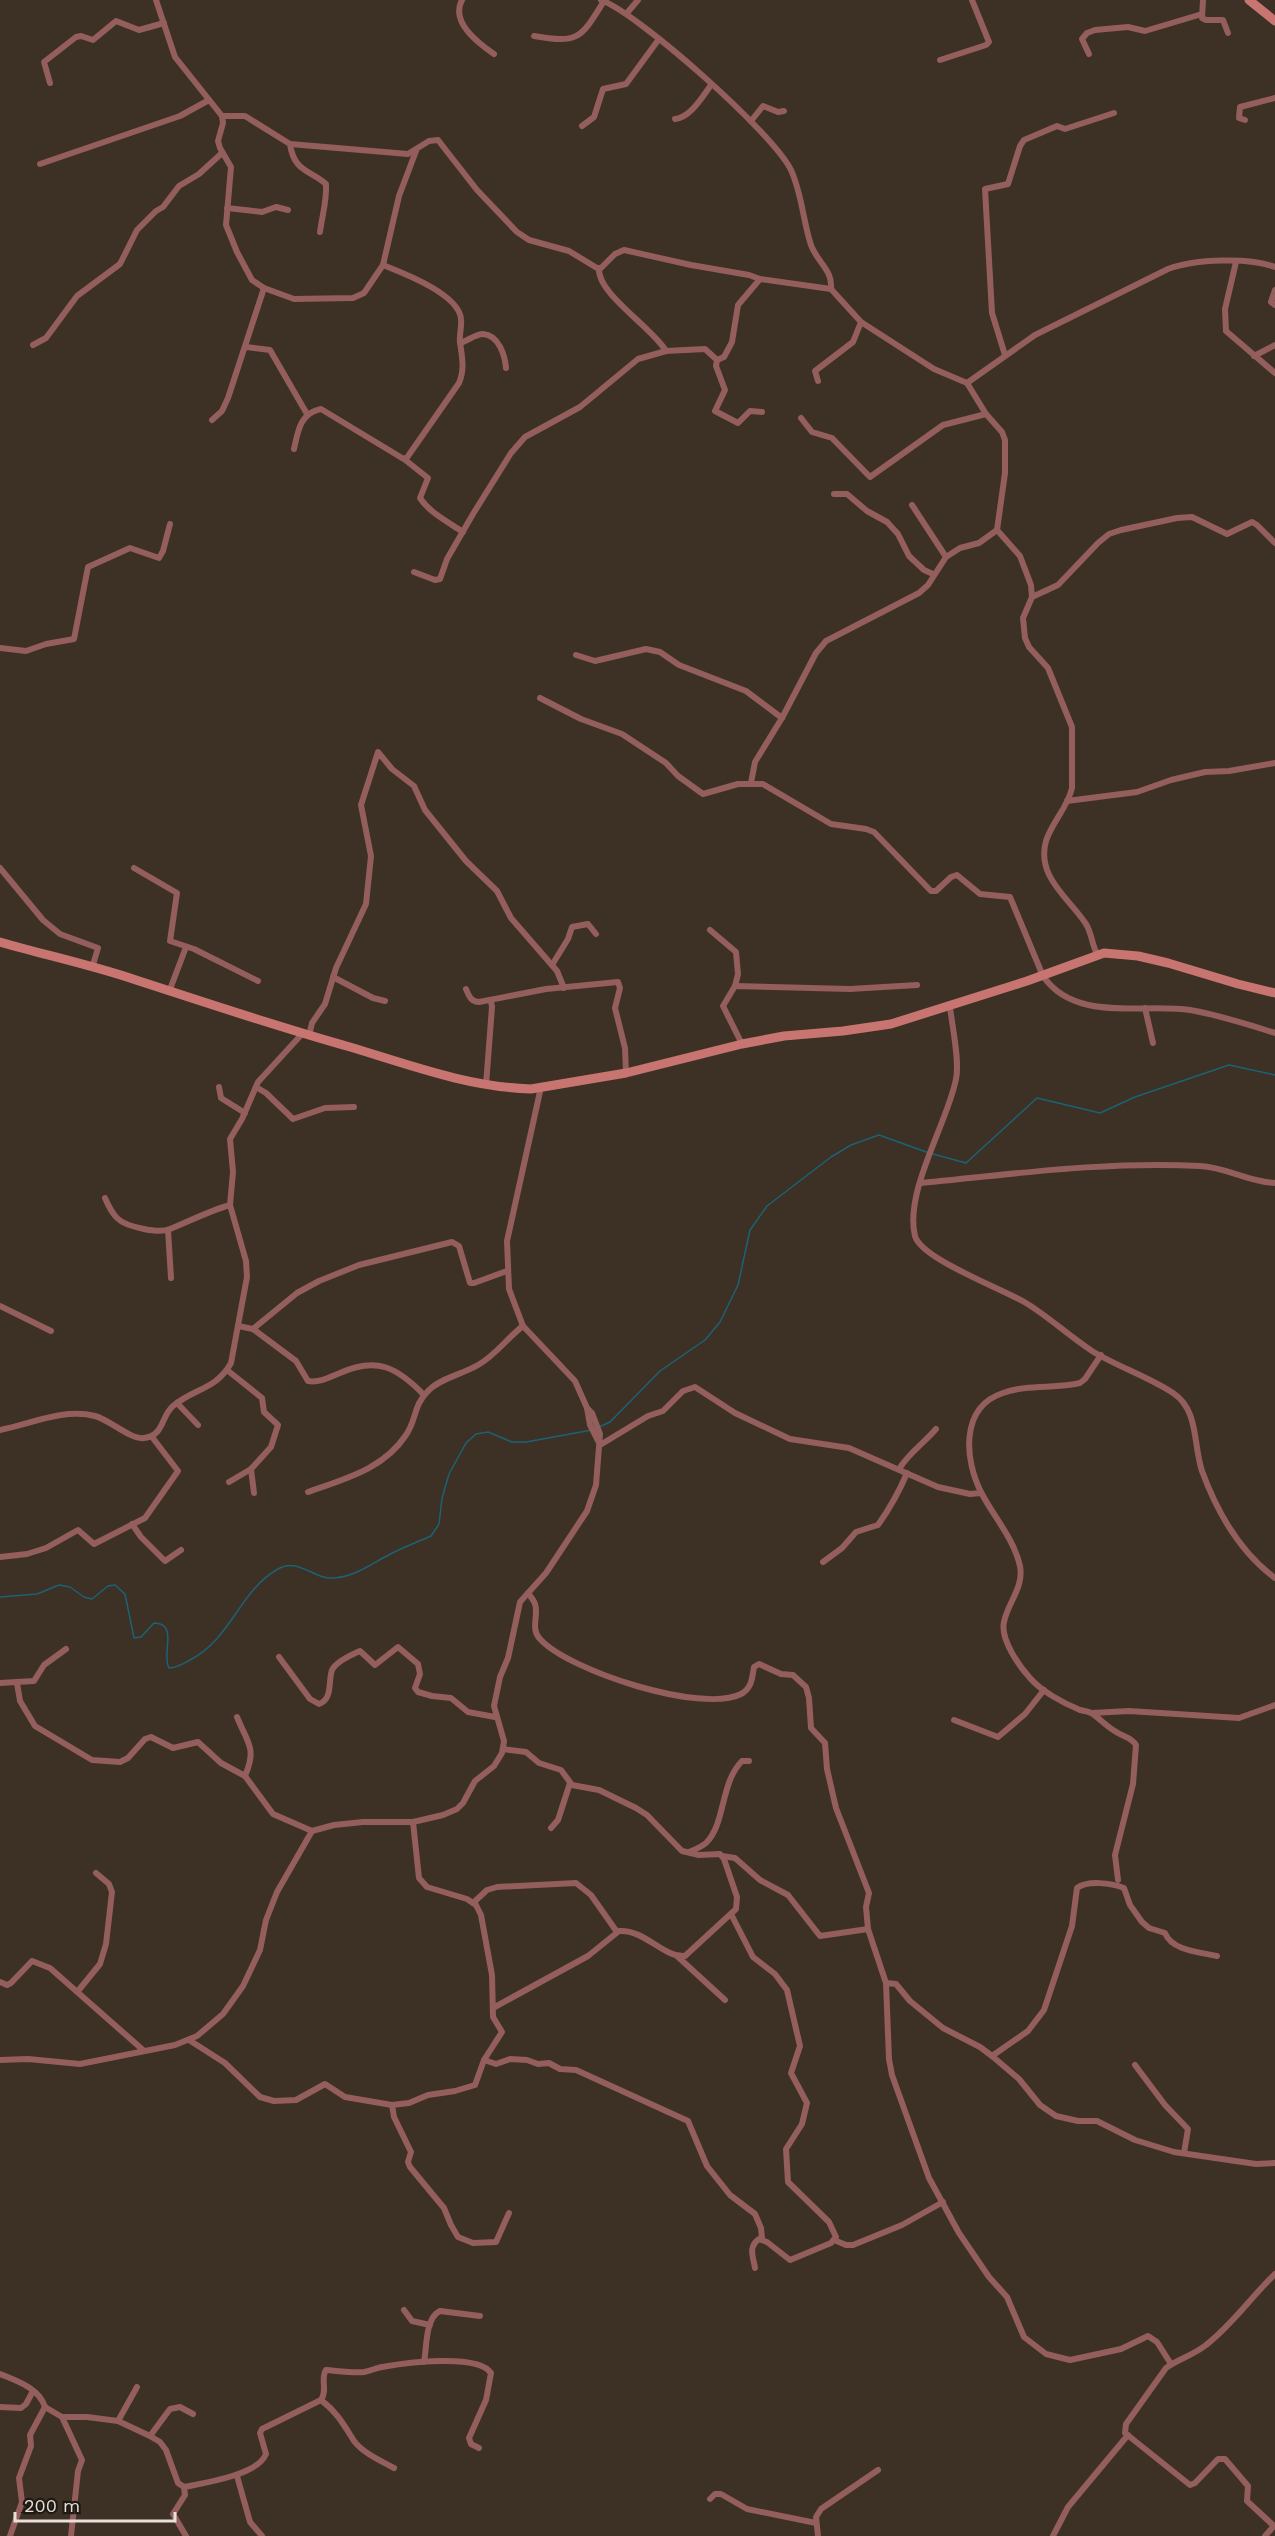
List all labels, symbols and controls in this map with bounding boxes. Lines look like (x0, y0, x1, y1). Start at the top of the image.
scale bar (15, 2485, 176, 2523)
text: 200 m (24, 2495, 80, 2516)

